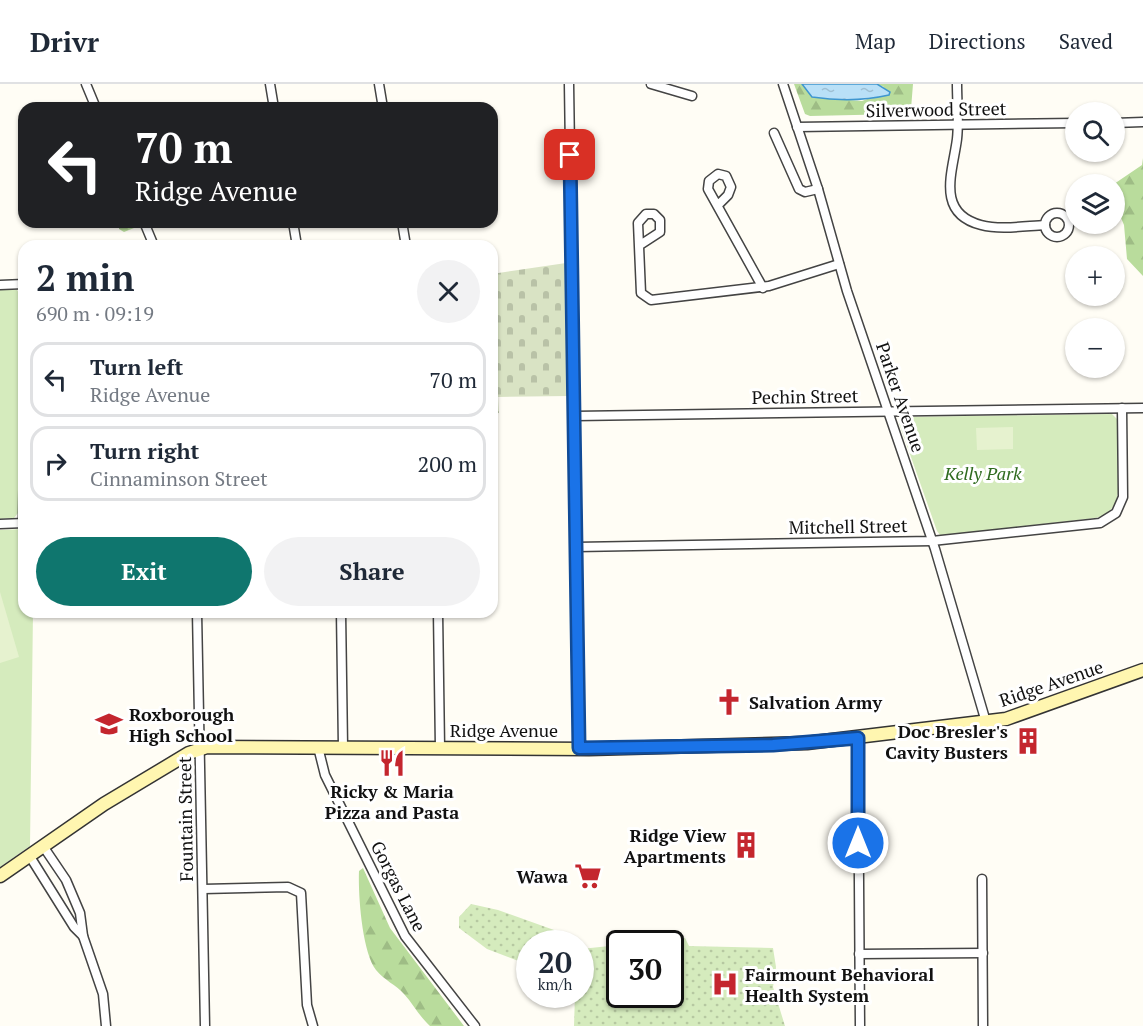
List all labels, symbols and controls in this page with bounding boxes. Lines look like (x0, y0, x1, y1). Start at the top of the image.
text: Drivr (30, 23, 99, 60)
text: Map (855, 27, 896, 55)
text: Directions (929, 27, 1026, 55)
text: Saved (1059, 27, 1113, 55)
street label: Silverwood Street (865, 96, 1007, 122)
map controls (1065, 102, 1125, 378)
button: search (1065, 102, 1125, 162)
text: 70 m (135, 119, 233, 175)
icon: left (36, 126, 114, 204)
pin (544, 129, 595, 180)
icon: arrive (553, 138, 586, 171)
text: Ridge Avenue (135, 173, 298, 209)
button: layers (1065, 174, 1125, 234)
button: + (1065, 246, 1125, 306)
text: 2 min (36, 254, 134, 301)
button: close (417, 260, 480, 323)
text: 690 m · 09:19 (36, 300, 154, 327)
button: − (1065, 318, 1125, 378)
street label: Parker Avenue (871, 339, 931, 455)
text: Turn left (90, 352, 183, 381)
icon: left (39, 363, 72, 396)
text: 70 m (429, 365, 477, 394)
text: Ridge Avenue (90, 381, 210, 408)
street label: Pechin Street (751, 383, 859, 409)
text: Turn right (90, 436, 199, 465)
icon: right (39, 447, 72, 480)
text: 200 m (417, 449, 477, 478)
park label: Kelly Park (943, 461, 1022, 485)
text: Cinnaminson Street (90, 465, 268, 492)
street label: Mitchell Street (788, 513, 908, 539)
button: Exit (36, 537, 252, 606)
button: Share (264, 537, 480, 606)
street label: Ridge Avenue (996, 654, 1106, 712)
church icon: Salvation Army (714, 687, 744, 717)
place label: Salvation Army (749, 690, 882, 714)
place label: Roxborough High School (129, 702, 235, 747)
school or university icon: Roxborough High School (94, 709, 124, 739)
street label: Ridge Avenue (450, 718, 558, 742)
place label: Doc Bresler's Cavity Busters (885, 719, 1008, 764)
building icon: Doc Bresler's Cavity Busters (1013, 726, 1043, 756)
restaurant icon: Ricky & Maria Pizza and Pasta (377, 748, 407, 778)
street label: Fountain Street (172, 756, 198, 882)
place label: Ricky & Maria Pizza and Pasta (325, 779, 459, 824)
position arrow (826, 811, 890, 875)
place label: Ridge View Apartments (624, 823, 727, 868)
building icon: Ridge View Apartments (731, 830, 761, 860)
street label: Gorgas Lane (366, 837, 432, 935)
supermarket icon: Wawa (573, 861, 603, 891)
place label: Wawa (517, 864, 568, 888)
speed limit sign: 30 (606, 930, 684, 1008)
text: 20 (538, 942, 572, 982)
place label: Fairmount Behavioral Health System (745, 962, 934, 1007)
hospital icon: Fairmount Behavioral Health System (710, 969, 740, 999)
text: km/h (538, 974, 572, 994)

